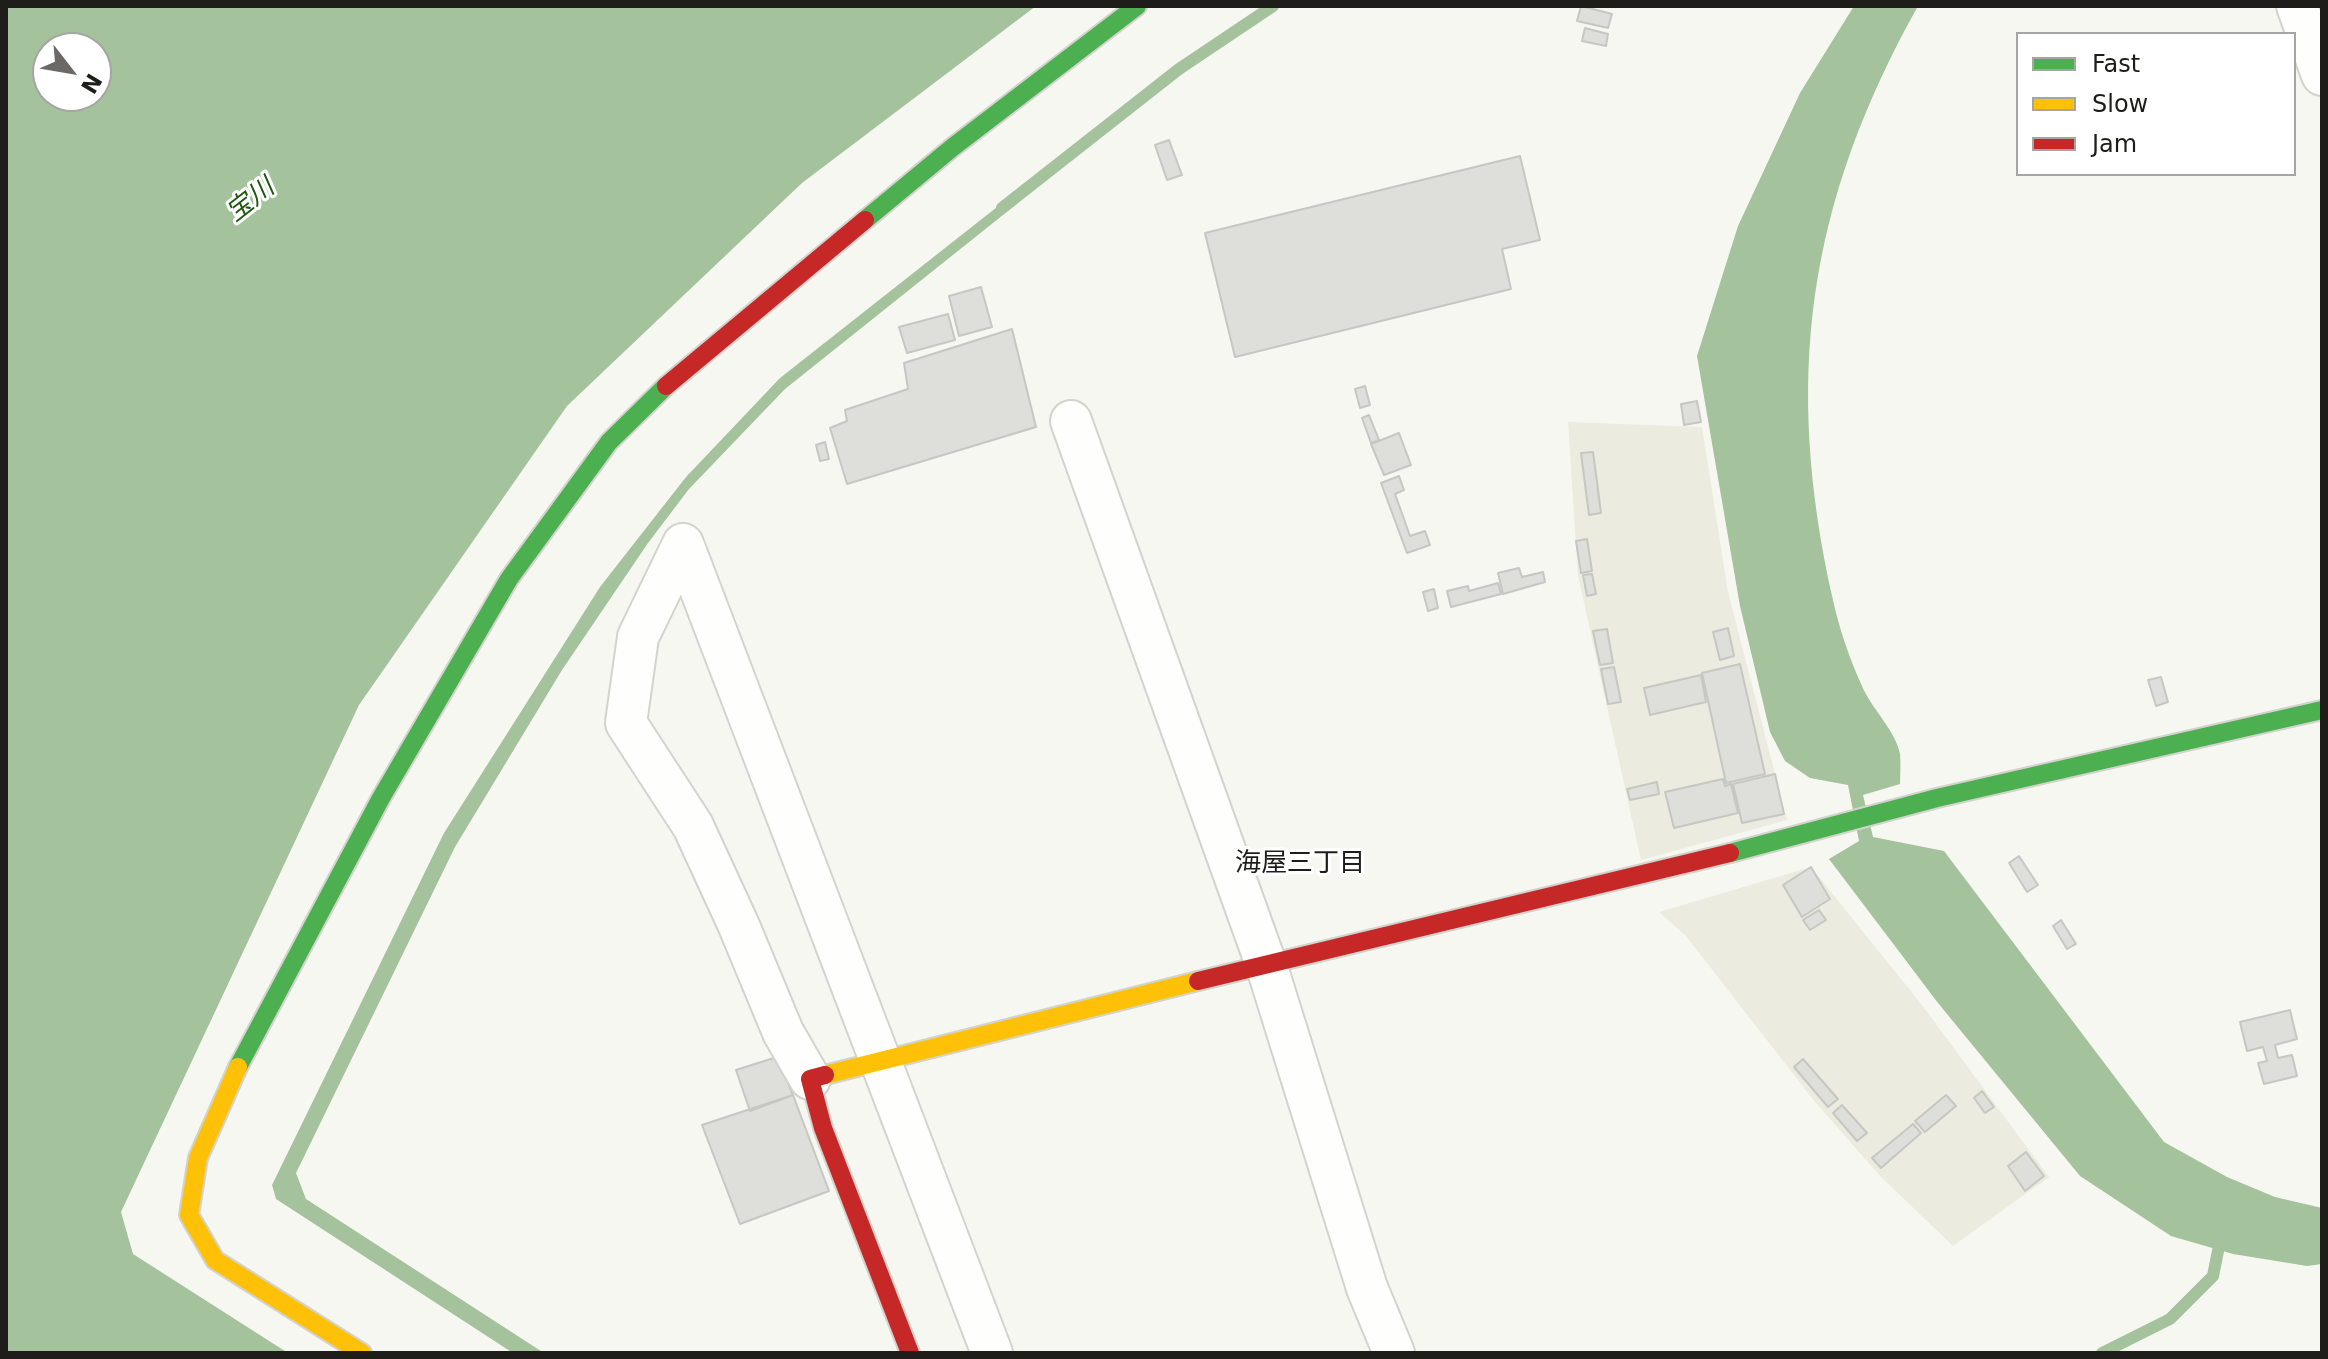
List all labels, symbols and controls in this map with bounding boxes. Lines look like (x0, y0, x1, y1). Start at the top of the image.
north arrow (32, 32, 112, 112)
legend (2016, 32, 2296, 176)
text: Fast (2092, 50, 2140, 78)
text: N (76, 69, 107, 98)
text: Slow (2092, 90, 2148, 118)
text: Jam (2092, 130, 2137, 158)
water label: 宝川 (221, 173, 281, 229)
district label: 海屋三丁目 (1235, 848, 1365, 880)

